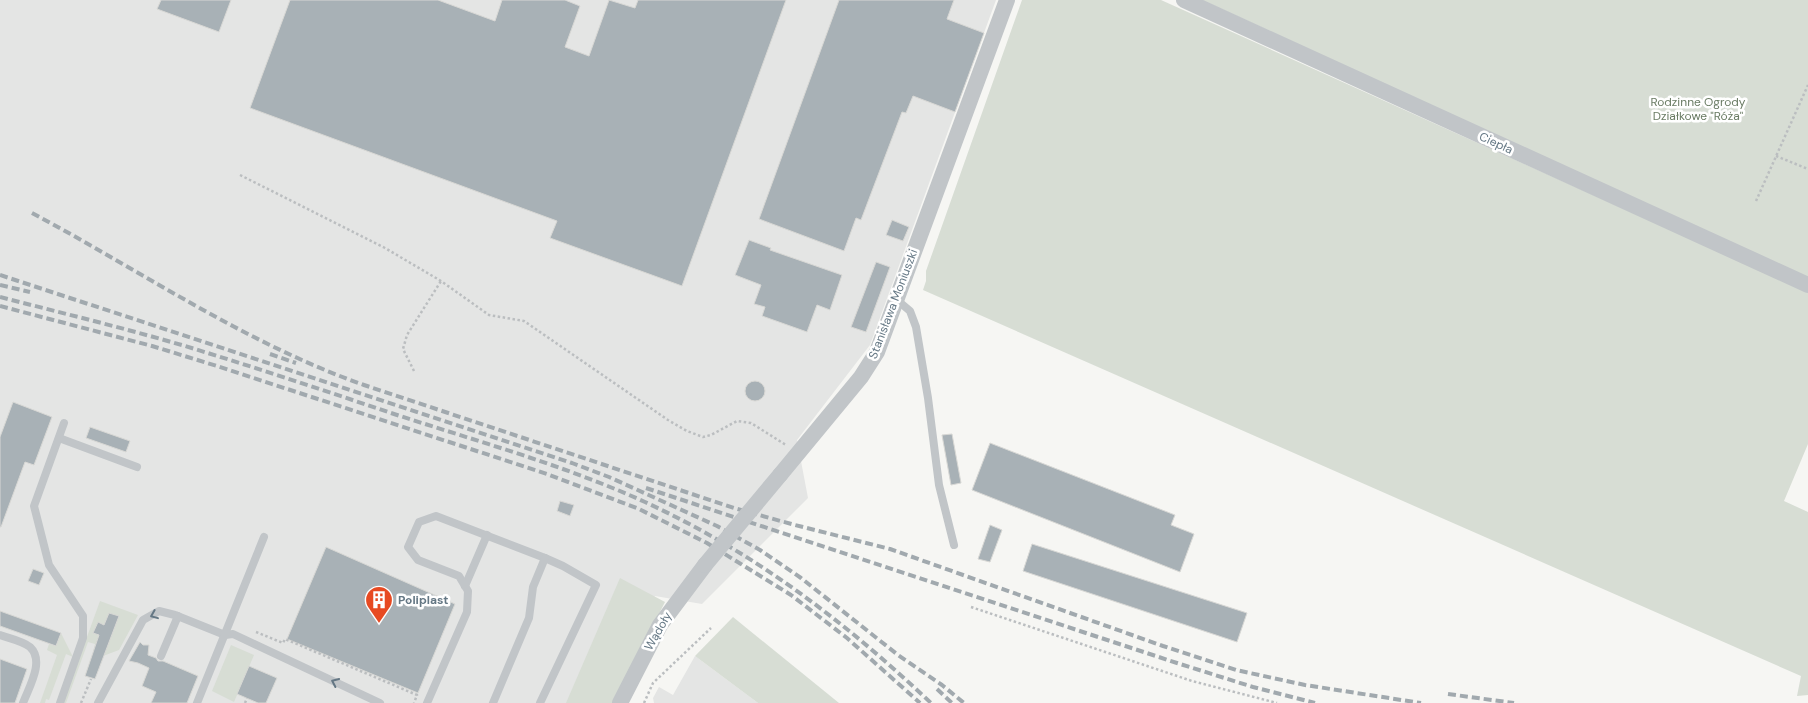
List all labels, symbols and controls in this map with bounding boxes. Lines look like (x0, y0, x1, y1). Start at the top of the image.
park label: Rodzinne Ogrody Działkowe "Róża" (1650, 94, 1746, 124)
street label: Ciepła (1477, 128, 1515, 158)
street label: Stanisława Moniuszki (865, 247, 921, 361)
building icon: Poliplast (364, 585, 394, 624)
place label: Poliplast (398, 592, 448, 608)
one-way arrow (150, 609, 158, 619)
street label: Wądoły (641, 609, 676, 653)
one-way arrow (332, 679, 341, 689)

